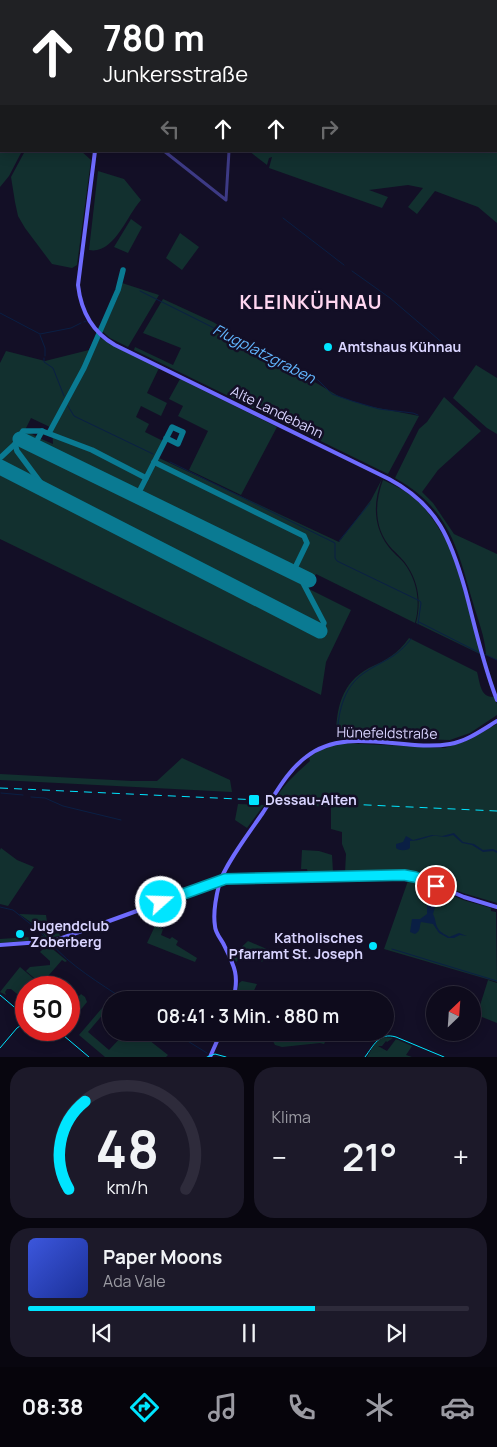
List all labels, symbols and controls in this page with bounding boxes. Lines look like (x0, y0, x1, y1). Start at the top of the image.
text: 780 m (103, 14, 205, 62)
icon: ahead (20, 20, 85, 85)
text: Junkersstraße (103, 59, 248, 89)
icon: left (156, 115, 184, 143)
icon: ahead (209, 115, 237, 143)
icon: ahead (262, 115, 290, 143)
icon: right (315, 115, 343, 143)
district label: KLEINKÜHNAU (240, 289, 382, 315)
water label: Flugplatzgraben (209, 319, 320, 389)
place label: Amtshaus Kühnau (338, 337, 461, 356)
marker: Amtshaus Kühnau (322, 341, 334, 353)
street label: Alte Landebahn (228, 381, 327, 442)
street label: Hünefeldstraße (336, 722, 438, 743)
place label: Dessau-Alten (265, 790, 357, 809)
marker: Dessau-Alten (247, 793, 261, 807)
pin (415, 865, 457, 907)
icon: arrive (422, 872, 450, 900)
position arrow (134, 875, 186, 927)
place label: Jugendclub Zoberberg (30, 916, 109, 951)
marker: Jugendclub Zoberberg (14, 928, 26, 940)
place label: Katholisches Pfarramt St. Joseph (229, 928, 363, 963)
marker: Katholisches Pfarramt St. Joseph (367, 940, 379, 952)
speed limit sign: 50 (15, 976, 80, 1041)
north arrow (426, 986, 481, 1041)
map controls (426, 986, 481, 1041)
text: 08:41 · 3 Min. · 880 m (157, 1003, 339, 1029)
text: Klima (272, 1106, 311, 1128)
text: 48 (95, 1113, 159, 1184)
text: 21° (342, 1130, 397, 1182)
text: − (272, 1138, 287, 1176)
text: + (453, 1138, 469, 1176)
text: km/h (106, 1175, 148, 1199)
text: Paper Moons (103, 1244, 222, 1270)
text: Ada Vale (103, 1270, 166, 1292)
icon: previous (88, 1319, 116, 1347)
icon: pause (235, 1319, 263, 1347)
icon: next (382, 1319, 410, 1347)
icon: directions (127, 1390, 162, 1425)
icon: music (205, 1390, 240, 1425)
icon: phone (284, 1390, 319, 1425)
icon: climate (362, 1390, 397, 1425)
icon: car (440, 1390, 475, 1425)
text: 08:38 (22, 1392, 83, 1422)

